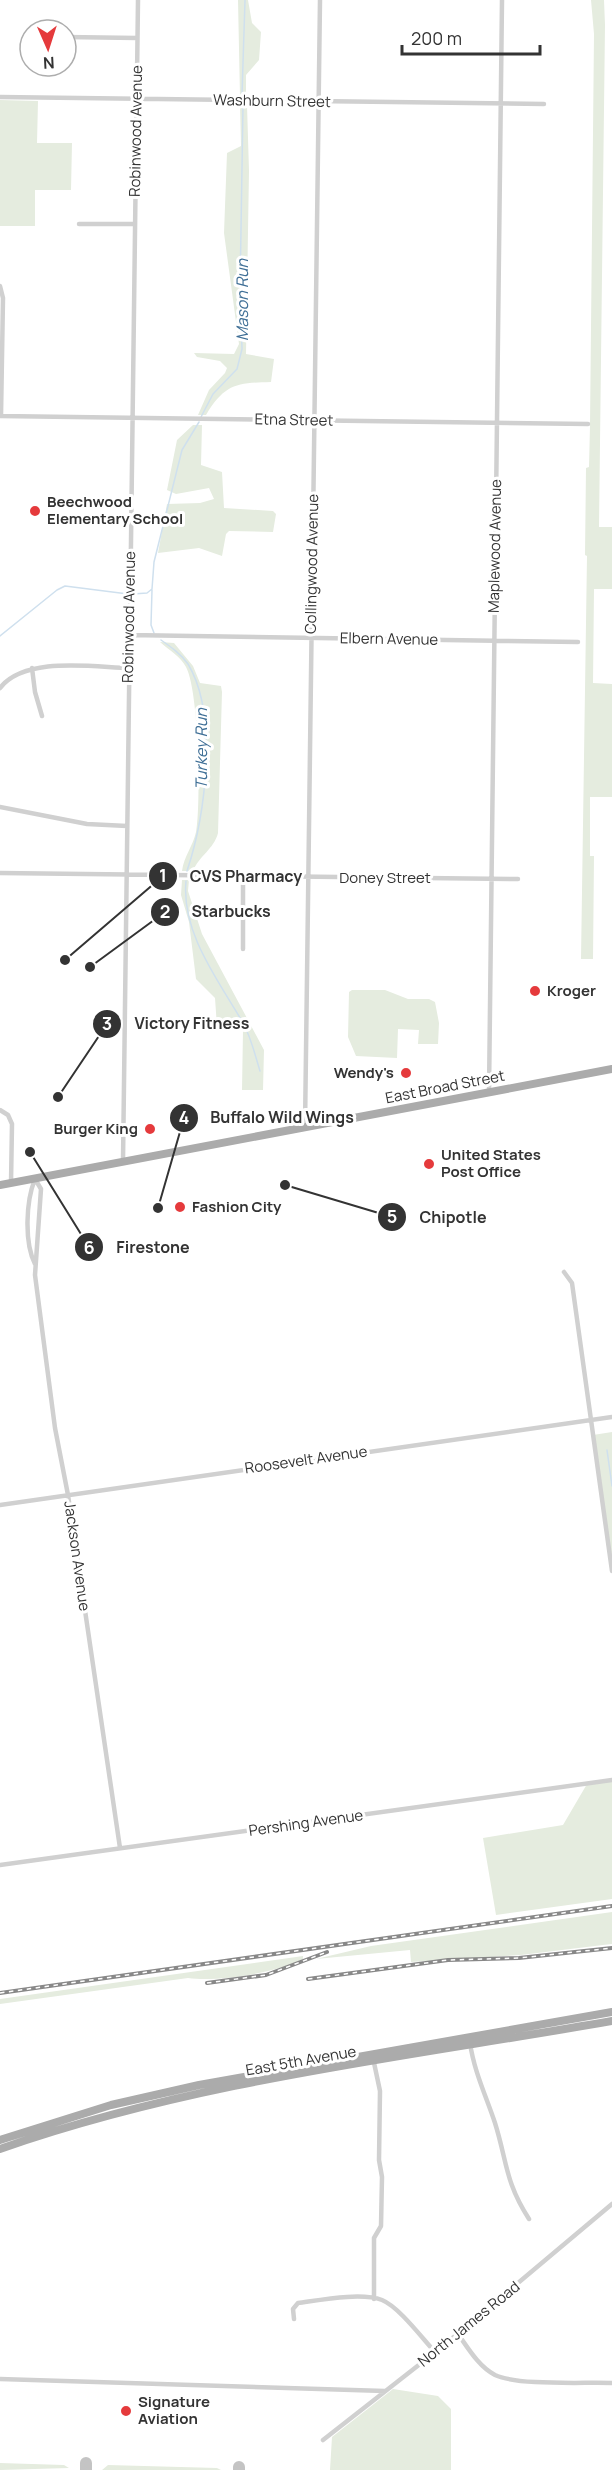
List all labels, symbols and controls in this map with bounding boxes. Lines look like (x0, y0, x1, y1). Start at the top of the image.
north arrow (18, 18, 78, 78)
scale bar (402, 18, 540, 56)
text: 200 m (411, 26, 462, 50)
text: N (42, 52, 55, 74)
street label: Robinwood Avenue (124, 65, 147, 197)
street label: Washburn Street (213, 89, 331, 112)
water label: Mason Run (231, 259, 253, 341)
street label: Etna Street (254, 408, 334, 431)
street label: Maplewood Avenue (483, 479, 506, 613)
place label: Beechwood Elementary School (47, 491, 183, 529)
street label: Collingwood Avenue (300, 494, 323, 634)
marker: Beechwood Elementary School (28, 504, 42, 518)
street label: Robinwood Avenue (117, 551, 140, 683)
street label: Elbern Avenue (340, 627, 439, 650)
water label: Turkey Run (190, 708, 212, 790)
callout: CVS Pharmacy (148, 859, 315, 893)
text: 1 (159, 863, 167, 887)
text: CVS Pharmacy (190, 865, 302, 887)
street label: Doney Street (339, 867, 431, 888)
callout: Starbucks (150, 895, 283, 929)
text: 2 (160, 899, 170, 923)
text: Starbucks (191, 900, 271, 922)
place label: Kroger (547, 980, 596, 1001)
marker: Kroger (528, 984, 542, 998)
callout: Victory Fitness (92, 1007, 261, 1041)
text: 3 (102, 1011, 112, 1035)
text: Victory Fitness (135, 1012, 250, 1034)
place label: Wendy's (334, 1062, 394, 1083)
street label: East Broad Street (383, 1065, 506, 1108)
marker: Wendy's (399, 1066, 413, 1080)
callout: Buffalo Wild Wings (169, 1101, 366, 1135)
text: 4 (179, 1105, 190, 1129)
text: Buffalo Wild Wings (210, 1106, 354, 1128)
place label: Burger King (54, 1118, 138, 1139)
marker: Burger King (143, 1122, 157, 1136)
place label: United States Post Office (441, 1144, 541, 1182)
marker: United States Post Office (422, 1157, 436, 1171)
place label: Fashion City (192, 1196, 282, 1217)
marker: Fashion City (173, 1200, 187, 1214)
callout: Chipotle (377, 1200, 498, 1234)
text: 5 (387, 1204, 397, 1228)
text: Chipotle (419, 1206, 487, 1228)
callout: Firestone (74, 1230, 201, 1264)
text: 6 (83, 1235, 95, 1259)
text: Firestone (116, 1236, 190, 1258)
street label: Roosevelt Avenue (243, 1440, 369, 1478)
street label: Jackson Avenue (59, 1500, 96, 1613)
street label: Pershing Avenue (247, 1804, 365, 1841)
street label: East 5th Avenue (244, 2040, 358, 2081)
street label: North James Road (413, 2276, 524, 2371)
place label: Signature Aviation (138, 2391, 210, 2429)
marker: Signature Aviation (119, 2404, 133, 2418)

